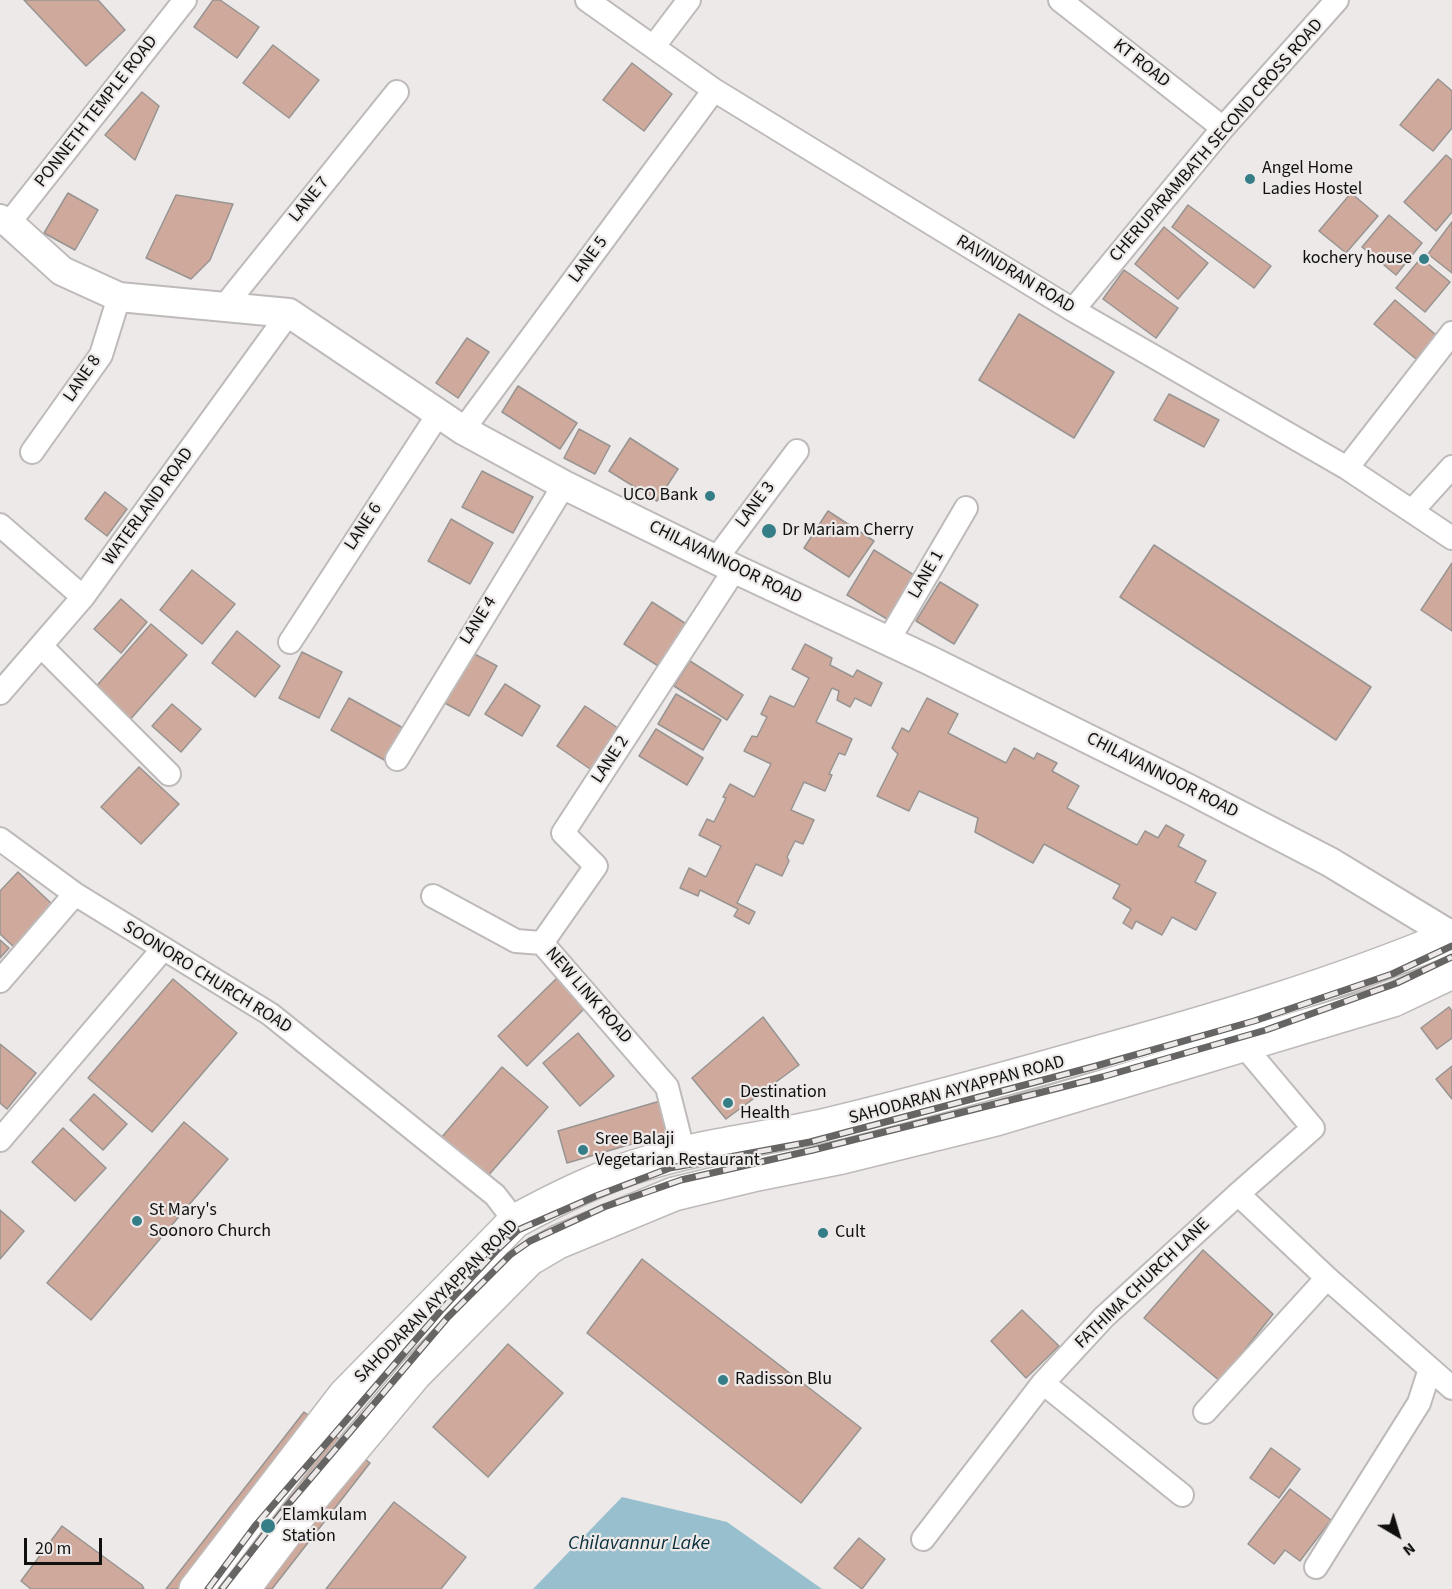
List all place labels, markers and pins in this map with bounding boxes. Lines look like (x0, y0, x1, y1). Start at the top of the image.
place label: Angel Home Ladies Hostel (1262, 158, 1362, 201)
marker: Angel Home Ladies Hostel (1243, 172, 1257, 186)
place label: kochery house (1302, 248, 1412, 270)
marker: kochery house (1417, 252, 1431, 266)
place label: UCO Bank (623, 485, 698, 507)
marker: UCO Bank (703, 489, 717, 503)
place label: Dr Mariam Cherry (782, 520, 914, 542)
marker: Dr Mariam Cherry (760, 522, 778, 540)
place label: Destination Health (740, 1082, 826, 1124)
marker: Destination Health (721, 1096, 735, 1110)
place label: Sree Balaji Vegetarian Restaurant (595, 1129, 760, 1172)
marker: Sree Balaji Vegetarian Restaurant (576, 1143, 590, 1157)
place label: St Mary's Soonoro Church (149, 1200, 271, 1242)
marker: St Mary's Soonoro Church (130, 1214, 144, 1228)
place label: Cult (835, 1222, 866, 1244)
marker: Cult (816, 1226, 830, 1240)
place label: Radisson Blu (735, 1369, 832, 1391)
marker: Radisson Blu (716, 1373, 730, 1387)
place label: Elamkulam Station (282, 1505, 367, 1547)
marker: Elamkulam Station (259, 1517, 277, 1535)

